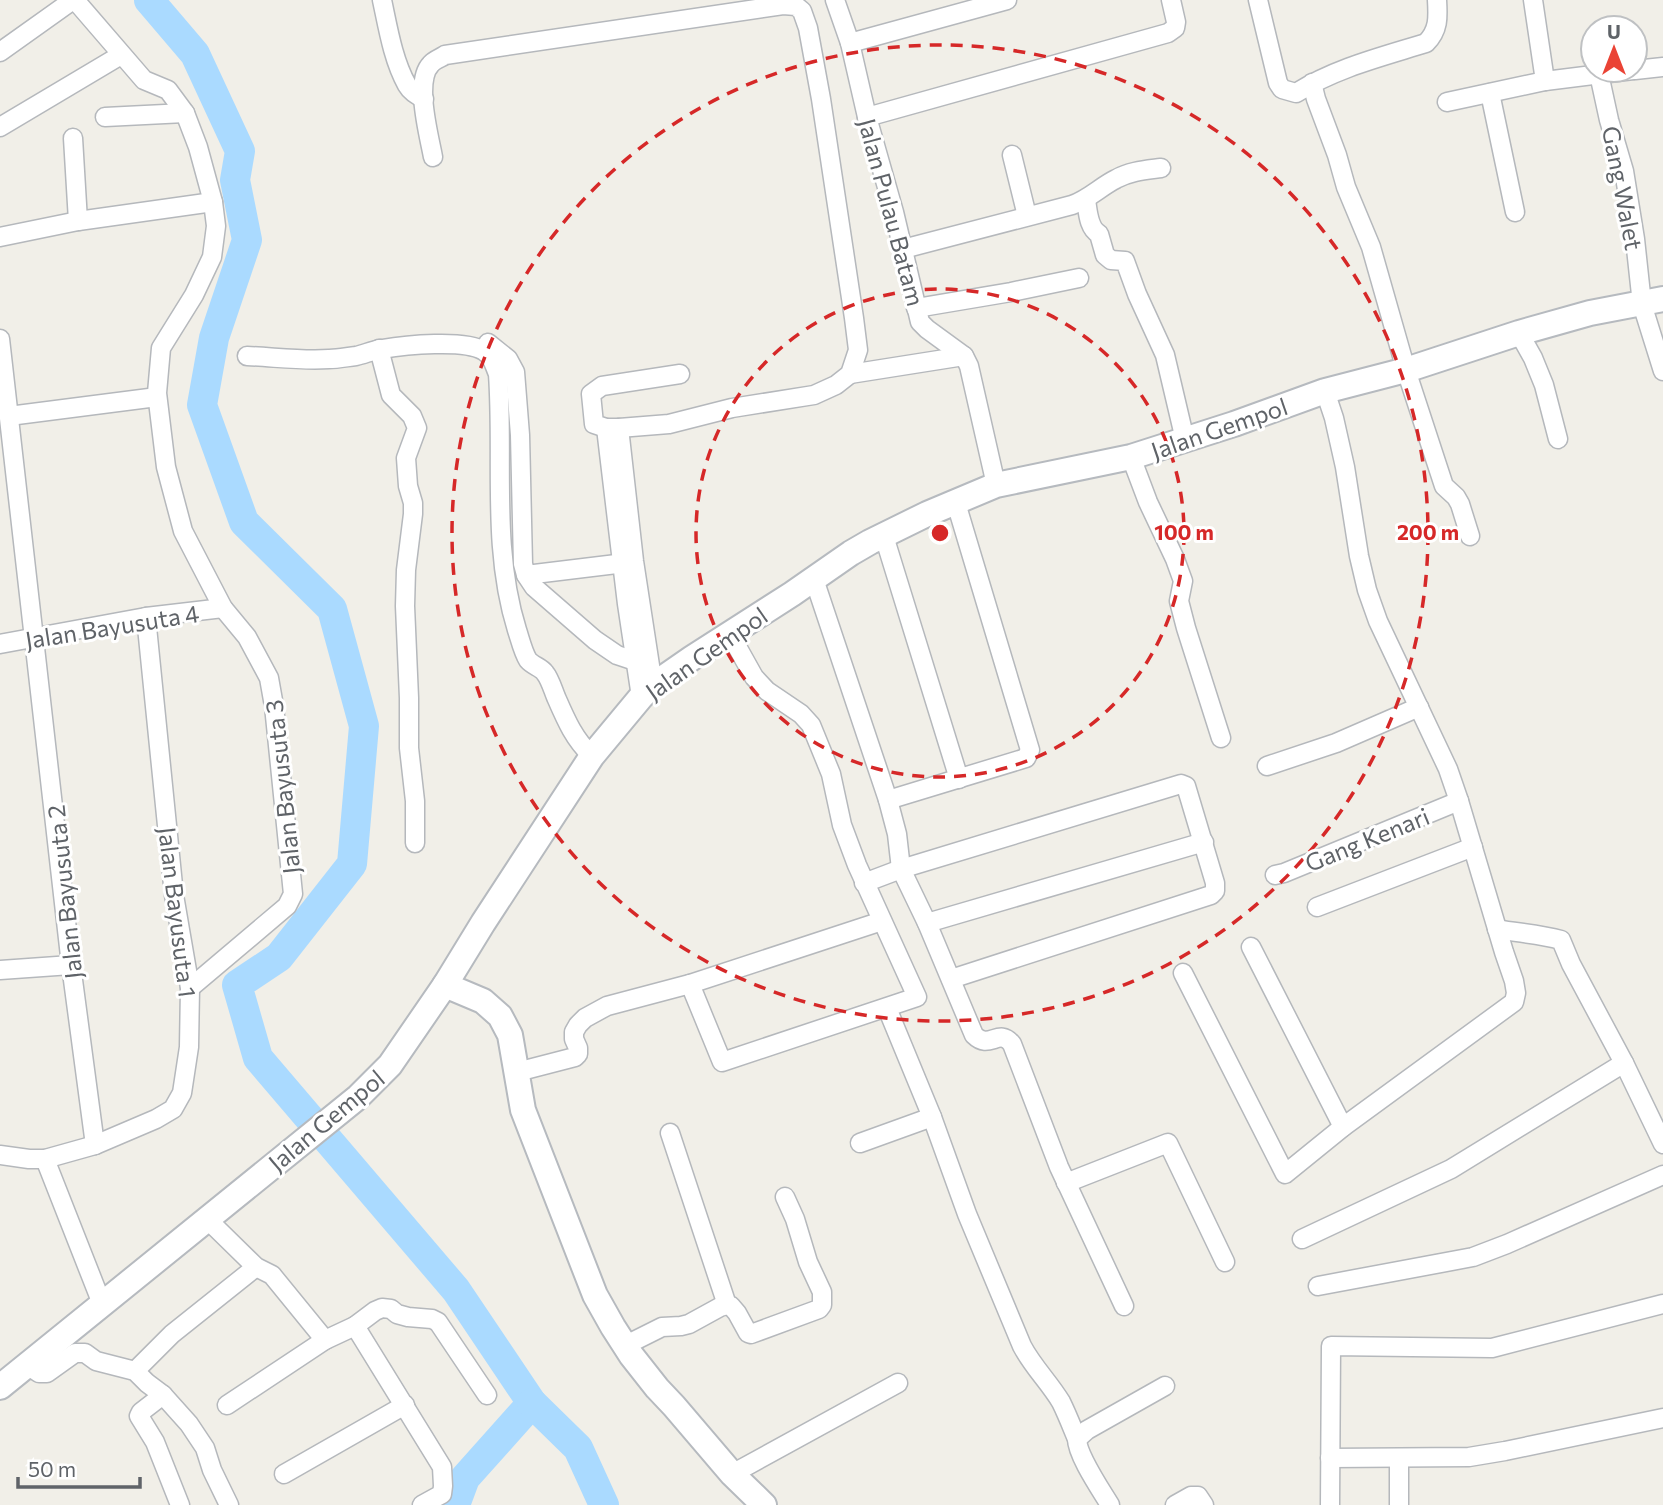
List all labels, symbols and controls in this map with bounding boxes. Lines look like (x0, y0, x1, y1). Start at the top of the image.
north arrow (1579, 14, 1649, 84)
text: U (1607, 20, 1621, 43)
street label: Jalan Pulau Batam (853, 115, 931, 309)
street label: Gang Walet (1597, 124, 1649, 253)
street label: Jalan Gempol (1147, 391, 1291, 465)
text: 100 m (1154, 519, 1214, 544)
text: 200 m (1397, 519, 1459, 544)
centre of rings (928, 521, 952, 545)
street label: Jalan Bayusuta 4 (23, 598, 201, 654)
street label: Jalan Gempol (639, 600, 773, 706)
street label: Jalan Bayusuta 3 (258, 698, 306, 876)
street label: Gang Kenari (1301, 801, 1433, 877)
street label: Jalan Bayusuta 2 (40, 804, 88, 980)
street label: Jalan Bayusuta 1 (153, 825, 203, 999)
street label: Jalan Gempol (262, 1063, 390, 1177)
scale bar (18, 1446, 140, 1490)
text: 50 m (28, 1456, 76, 1481)

